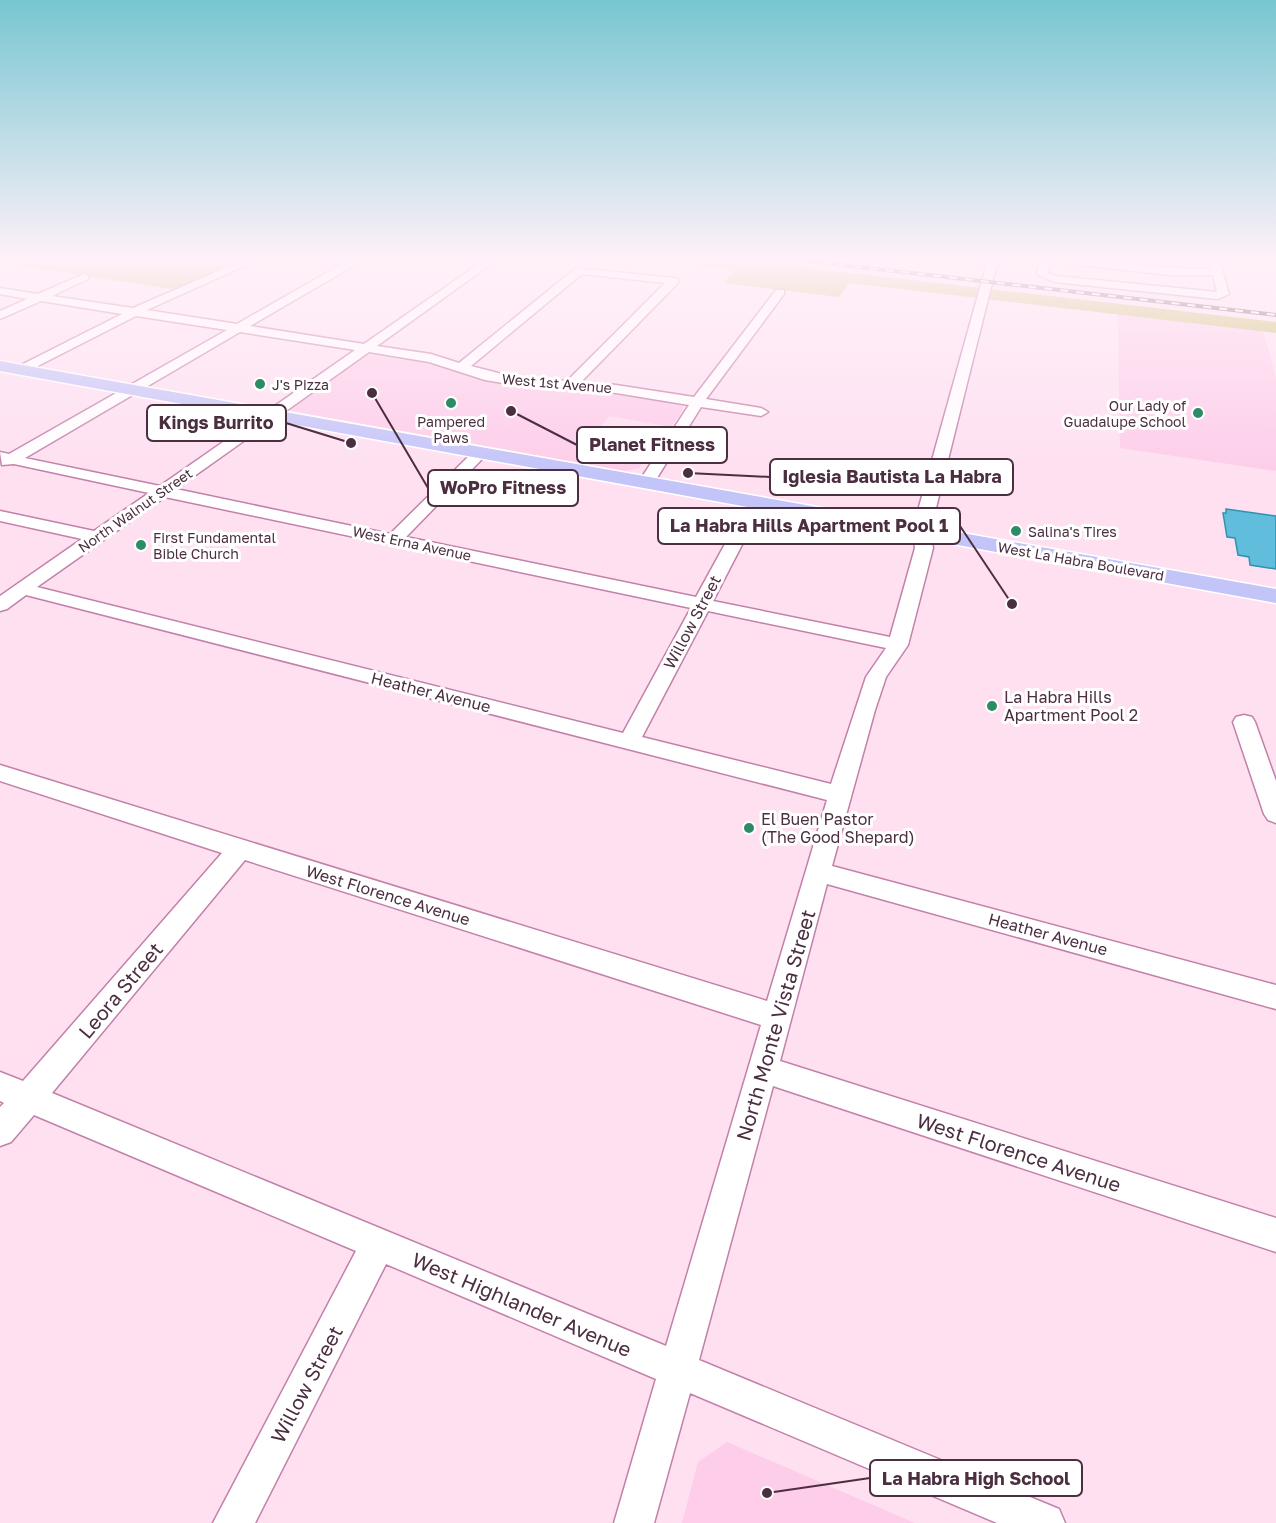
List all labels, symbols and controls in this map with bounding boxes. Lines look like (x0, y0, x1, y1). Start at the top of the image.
street label: West 1st Avenue (501, 370, 613, 396)
place label: J's Pizza (272, 376, 329, 393)
marker: J's Pizza (253, 377, 267, 391)
marker: Pampered Paws (444, 396, 458, 410)
place label: Our Lady of Guadalupe School (1064, 397, 1186, 430)
callout: Kings Burrito (147, 405, 286, 441)
marker: Our Lady of Guadalupe School (1191, 406, 1205, 420)
text: Kings Burrito (159, 411, 274, 433)
place label: Pampered Paws (417, 413, 485, 446)
callout: Planet Fitness (577, 427, 727, 463)
text: Planet Fitness (589, 433, 715, 455)
callout: Iglesia Bautista La Habra (770, 459, 1013, 495)
street label: North Walnut Street (75, 464, 195, 556)
text: Iglesia Bautista La Habra (782, 465, 1002, 487)
callout: WoPro Fitness (428, 470, 578, 506)
text: WoPro Fitness (440, 476, 566, 498)
callout: La Habra Hills Apartment Pool 1 (658, 508, 960, 544)
text: La Habra Hills Apartment Pool 1 (670, 514, 948, 536)
street label: West Erna Avenue (351, 522, 473, 564)
place label: Salina's Tires (1028, 523, 1117, 540)
marker: Salina's Tires (1009, 524, 1023, 538)
place label: First Fundamental Bible Church (153, 529, 276, 562)
marker: First Fundamental Bible Church (134, 538, 148, 552)
street label: West La Habra Boulevard (996, 538, 1166, 584)
street label: Willow Street (659, 572, 725, 672)
street label: Heather Avenue (369, 667, 493, 717)
place label: La Habra Hills Apartment Pool 2 (1004, 687, 1138, 725)
marker: La Habra Hills Apartment Pool 2 (985, 699, 999, 713)
place label: El Buen Pastor (The Good Shepard) (761, 809, 915, 847)
marker: El Buen Pastor (The Good Shepard) (742, 821, 756, 835)
street label: West Florence Avenue (303, 860, 473, 930)
street label: North Monte Vista Street (730, 907, 820, 1143)
street label: Heather Avenue (986, 908, 1110, 960)
street label: Leora Street (73, 937, 167, 1043)
street label: West Florence Avenue (914, 1108, 1124, 1196)
street label: West Highlander Avenue (409, 1247, 635, 1361)
street label: Willow Street (265, 1321, 347, 1447)
callout: La Habra High School (870, 1460, 1082, 1496)
text: La Habra High School (882, 1467, 1070, 1489)

